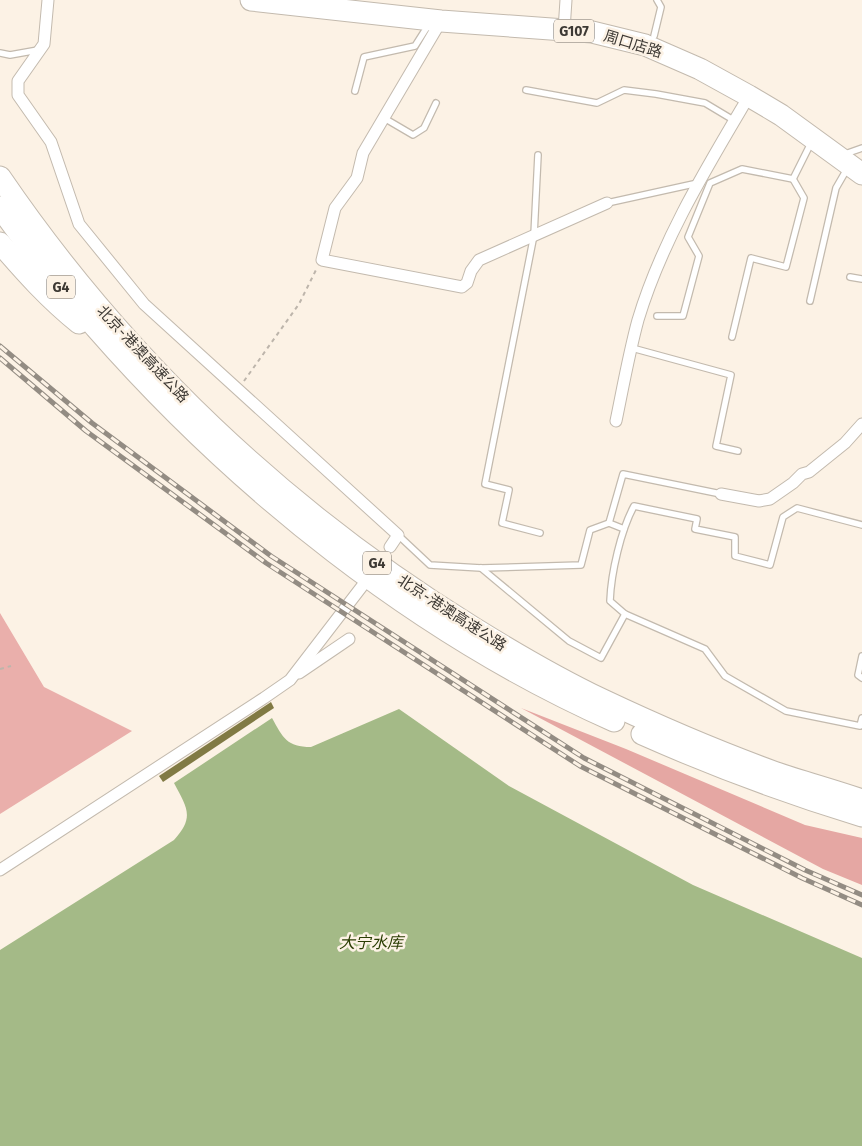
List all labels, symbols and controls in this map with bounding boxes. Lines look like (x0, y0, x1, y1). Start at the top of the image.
road number: G107 (554, 20, 594, 42)
street label: 周口店路 (602, 27, 664, 61)
road number: G4 (47, 276, 75, 298)
street label: 北京-港澳高速公路 (93, 302, 193, 406)
road number: G4 (363, 552, 391, 574)
street label: 北京-港澳高速公路 (394, 571, 510, 655)
water label: 大宁水库 (339, 933, 406, 952)

